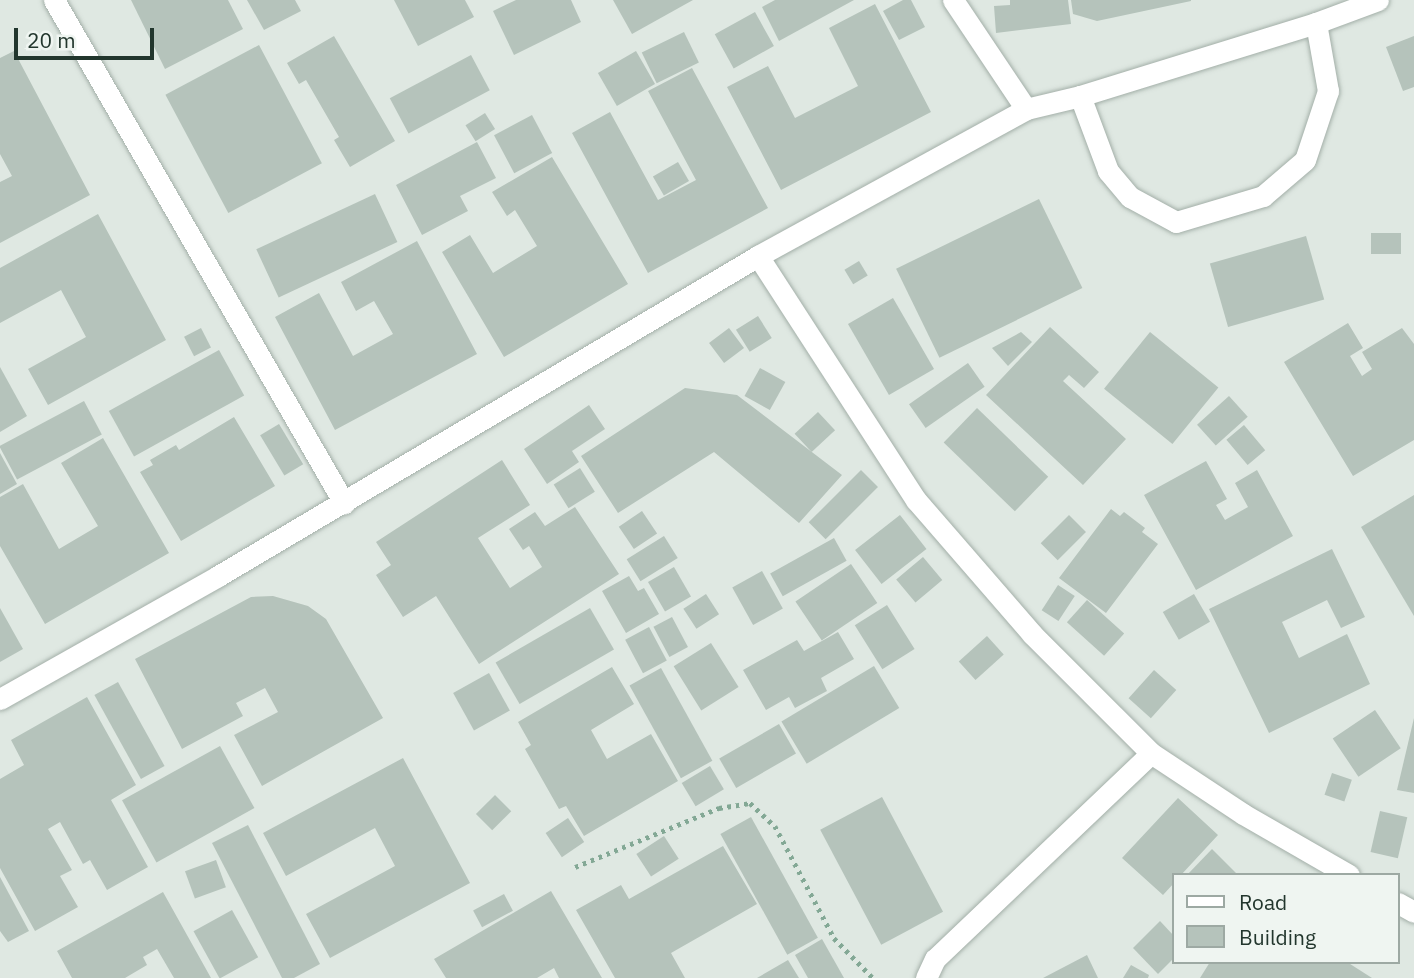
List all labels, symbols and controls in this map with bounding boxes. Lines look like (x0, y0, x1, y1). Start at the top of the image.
scale bar (18, 14, 158, 58)
text: 20 m (27, 26, 76, 54)
legend (1172, 873, 1400, 964)
text: Road (1239, 888, 1287, 916)
text: Building (1239, 923, 1316, 951)

